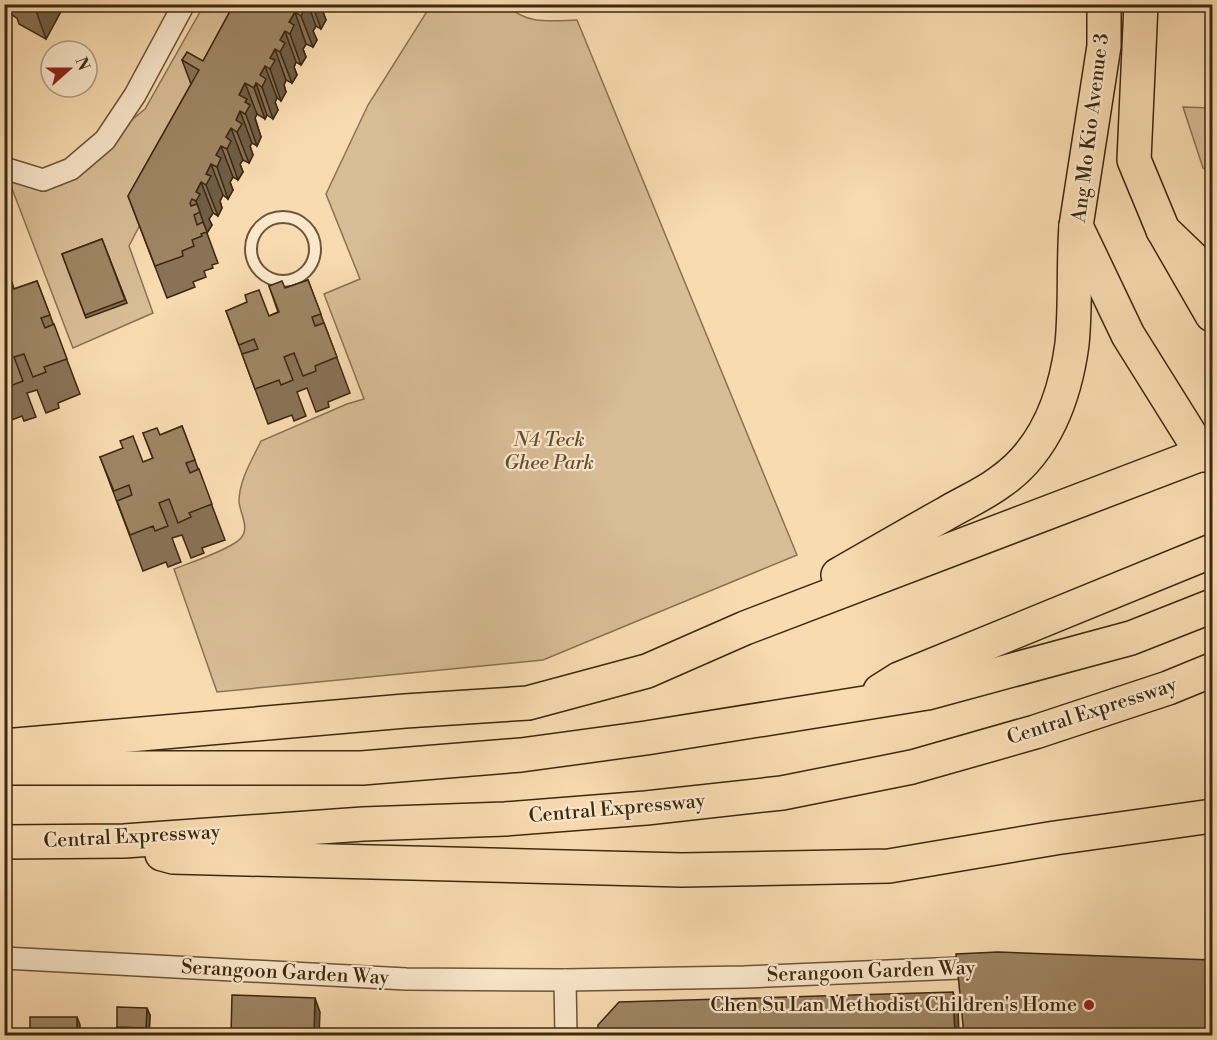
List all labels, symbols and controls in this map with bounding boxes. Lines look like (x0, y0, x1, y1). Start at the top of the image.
street label: Ang Mo Kio Avenue 3 (1067, 32, 1115, 225)
north arrow (39, 39, 99, 99)
text: N (70, 54, 94, 74)
park label: N4 Teck Ghee Park (504, 428, 594, 476)
street label: Central Expressway (1004, 673, 1180, 751)
street label: Central Expressway (528, 789, 707, 829)
street label: Central Expressway (43, 820, 221, 854)
street label: Serangoon Garden Way (180, 955, 390, 991)
street label: Serangoon Garden Way (766, 956, 976, 988)
place label: Chen Su Lan Methodist Children's Home (710, 993, 1077, 1018)
marker: Chen Su Lan Methodist Children's Home (1082, 998, 1096, 1012)

